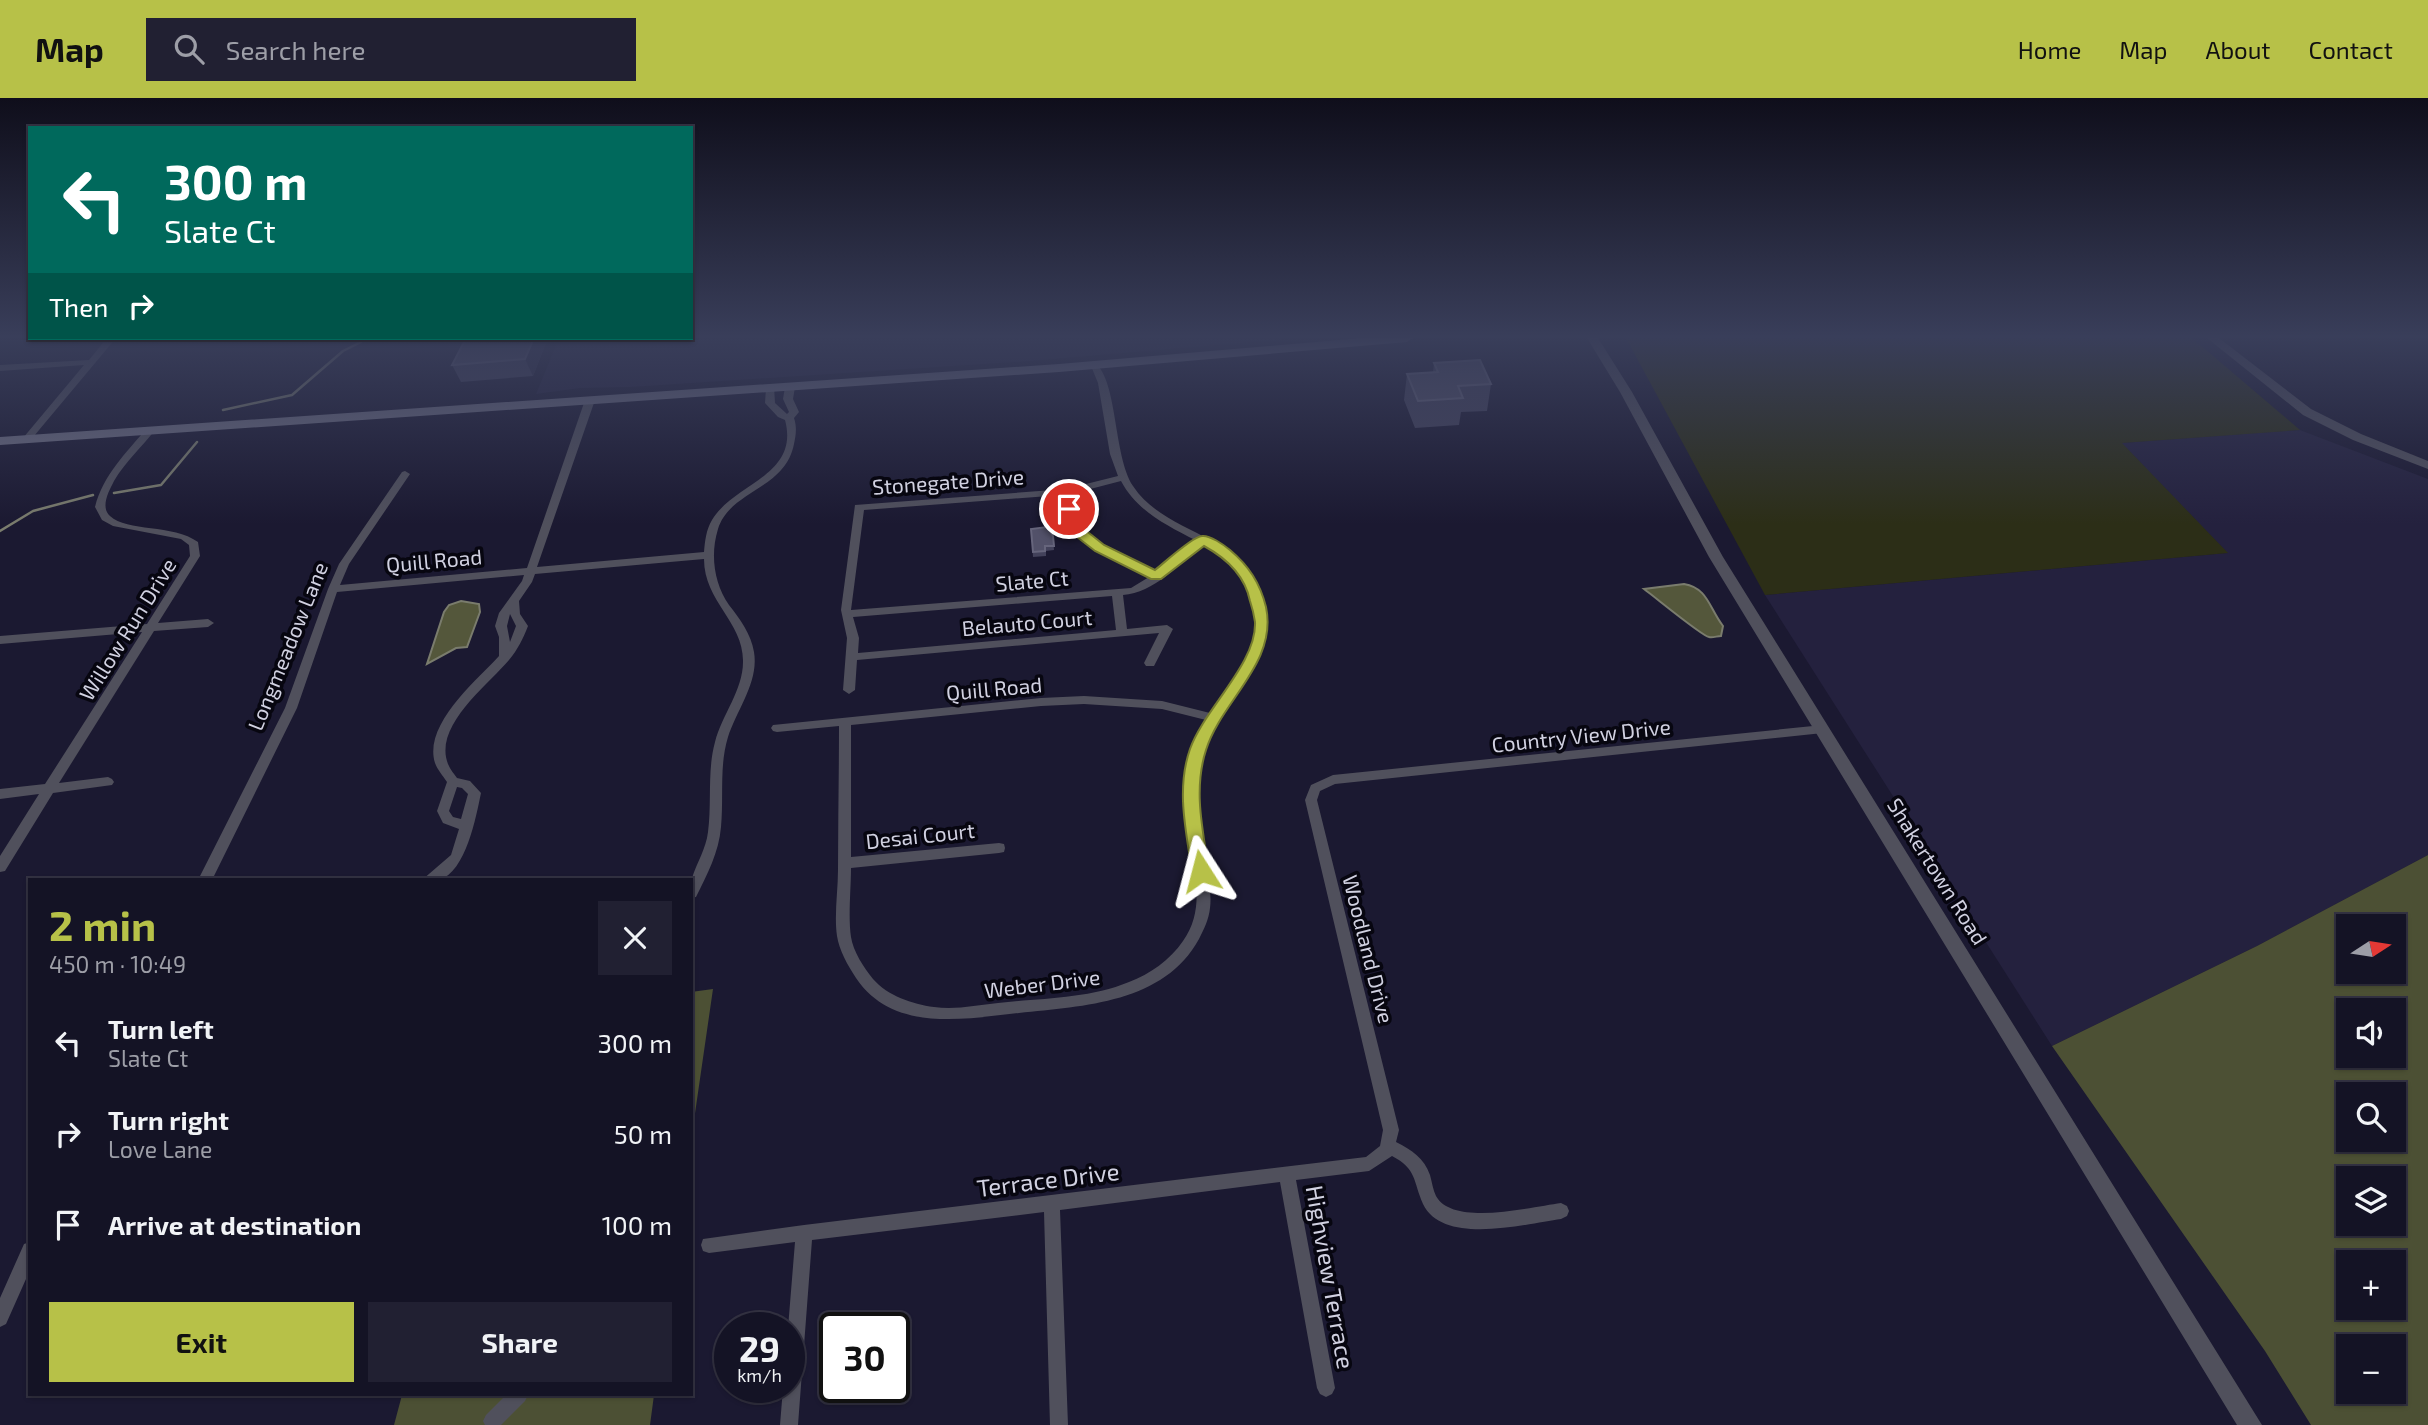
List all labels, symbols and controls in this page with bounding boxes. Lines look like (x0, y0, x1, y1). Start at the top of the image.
search box (146, 18, 636, 81)
text: Map (35, 29, 104, 69)
icon: search (170, 30, 208, 68)
text: Search here (226, 34, 365, 65)
text: Home (2018, 35, 2081, 64)
text: Map (2119, 35, 2167, 64)
text: About (2205, 35, 2271, 64)
text: Contact (2309, 35, 2393, 64)
text: 300 m (164, 151, 307, 210)
icon: left (49, 154, 140, 245)
text: Slate Ct (164, 211, 276, 249)
icon: right (122, 287, 160, 325)
text: Then (49, 291, 108, 322)
street label: Stonegate Drive (871, 463, 1025, 499)
pin (1039, 479, 1099, 539)
icon: arrive (1050, 490, 1088, 528)
street label: Quill Road (385, 543, 483, 578)
street label: Willow Run Drive (73, 553, 181, 705)
street label: Longmeadow Lane (242, 558, 332, 734)
street label: Slate Ct (994, 564, 1070, 596)
street label: Belauto Court (961, 604, 1093, 640)
street label: Quill Road (945, 671, 1043, 706)
street label: Country View Drive (1490, 713, 1672, 757)
street label: Shakertown Road (1883, 793, 1993, 949)
street label: Desai Court (864, 817, 976, 853)
position arrow (1164, 834, 1238, 908)
street label: Woodland Drive (1338, 872, 1400, 1026)
text: 2 min (49, 899, 156, 949)
button: close (598, 901, 672, 975)
north arrow (2336, 914, 2406, 984)
map controls (2336, 914, 2406, 1404)
text: 450 m · 10:49 (49, 950, 186, 978)
street label: Weber Drive (983, 963, 1101, 1003)
button: sound (2336, 998, 2406, 1068)
text: Turn left (108, 1013, 214, 1044)
icon: left (49, 1024, 87, 1062)
text: 300 m (598, 1027, 672, 1058)
text: Slate Ct (108, 1044, 188, 1072)
button: search (2336, 1082, 2406, 1152)
text: Turn right (108, 1104, 229, 1135)
icon: right (49, 1115, 87, 1153)
text: 50 m (614, 1118, 672, 1149)
text: Love Lane (108, 1135, 212, 1163)
street label: Terrace Drive (975, 1156, 1121, 1202)
button: layers (2336, 1166, 2406, 1236)
street label: Highview Terrace (1301, 1183, 1361, 1371)
icon: arrive (49, 1206, 87, 1244)
text: Arrive at destination (108, 1209, 361, 1240)
text: 100 m (602, 1209, 672, 1240)
button: + (2336, 1250, 2406, 1320)
button: Exit (49, 1302, 354, 1382)
button: Share (368, 1302, 672, 1382)
speed limit sign: 30 (819, 1312, 910, 1403)
text: 29 (739, 1327, 780, 1369)
button: − (2336, 1334, 2406, 1404)
text: km/h (737, 1364, 782, 1386)

